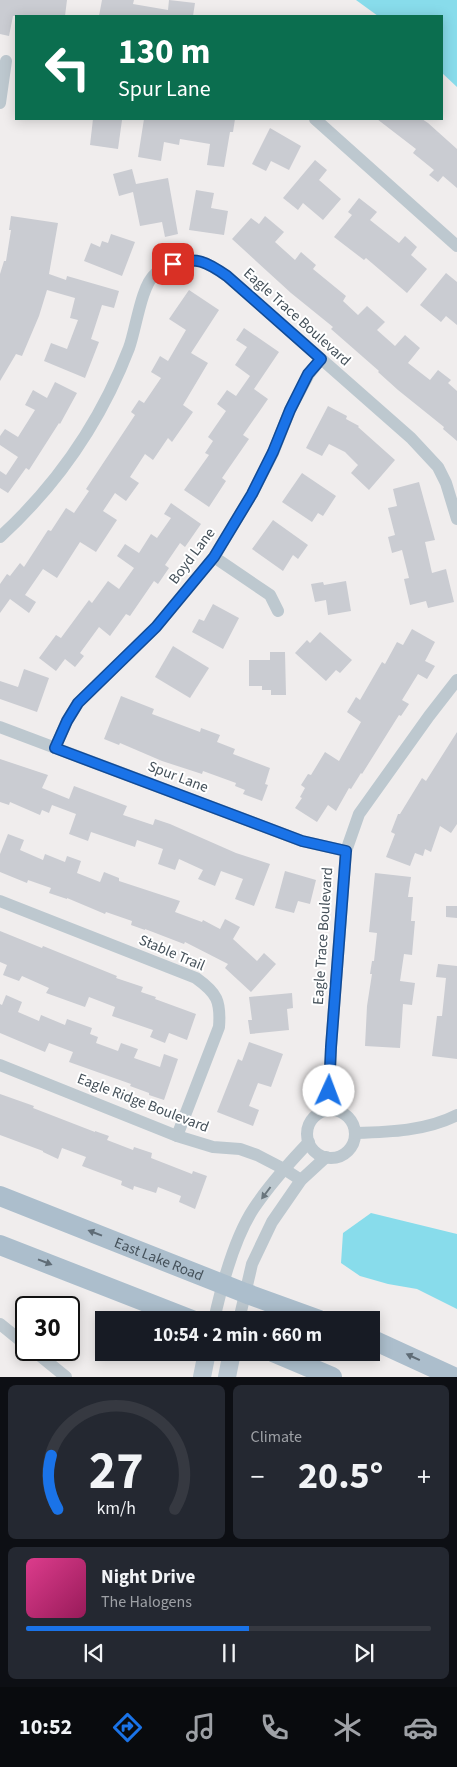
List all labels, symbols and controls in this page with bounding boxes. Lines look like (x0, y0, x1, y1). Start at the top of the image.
text: 130 m (118, 27, 210, 77)
icon: left (35, 35, 100, 100)
text: Spur Lane (118, 73, 211, 105)
pin (152, 243, 194, 285)
icon: arrive (159, 250, 187, 278)
street label: Eagle Trace Boulevard (239, 263, 355, 371)
street label: Boyd Lane (164, 523, 220, 589)
street label: Spur Lane (145, 756, 211, 798)
street label: Eagle Trace Boulevard (308, 866, 338, 1006)
street label: Stable Trail (136, 930, 208, 976)
position arrow (302, 1064, 354, 1116)
street label: Eagle Ridge Boulevard (74, 1068, 212, 1138)
one-way arrow (260, 1186, 271, 1199)
one-way arrow (88, 1229, 103, 1237)
street label: East Lake Road (111, 1232, 207, 1286)
one-way arrow (38, 1259, 53, 1267)
speed limit sign: 30 (15, 1296, 80, 1361)
text: 10:54 · 2 min · 660 m (153, 1322, 322, 1349)
one-way arrow (406, 1353, 420, 1361)
text: Climate (251, 1426, 302, 1448)
text: 27 (89, 1435, 144, 1509)
text: 20.5° (298, 1449, 383, 1503)
text: − (251, 1457, 264, 1497)
text: + (417, 1457, 431, 1497)
text: km/h (96, 1496, 136, 1521)
text: Night Drive (101, 1564, 195, 1591)
text: The Halogens (101, 1591, 192, 1613)
icon: previous (80, 1639, 108, 1667)
icon: pause (215, 1639, 243, 1667)
icon: next (350, 1639, 378, 1667)
icon: directions (110, 1710, 145, 1745)
icon: music (183, 1710, 218, 1745)
icon: phone (257, 1710, 292, 1745)
icon: climate (330, 1710, 365, 1745)
icon: car (403, 1710, 438, 1745)
text: 10:52 (19, 1711, 72, 1743)

